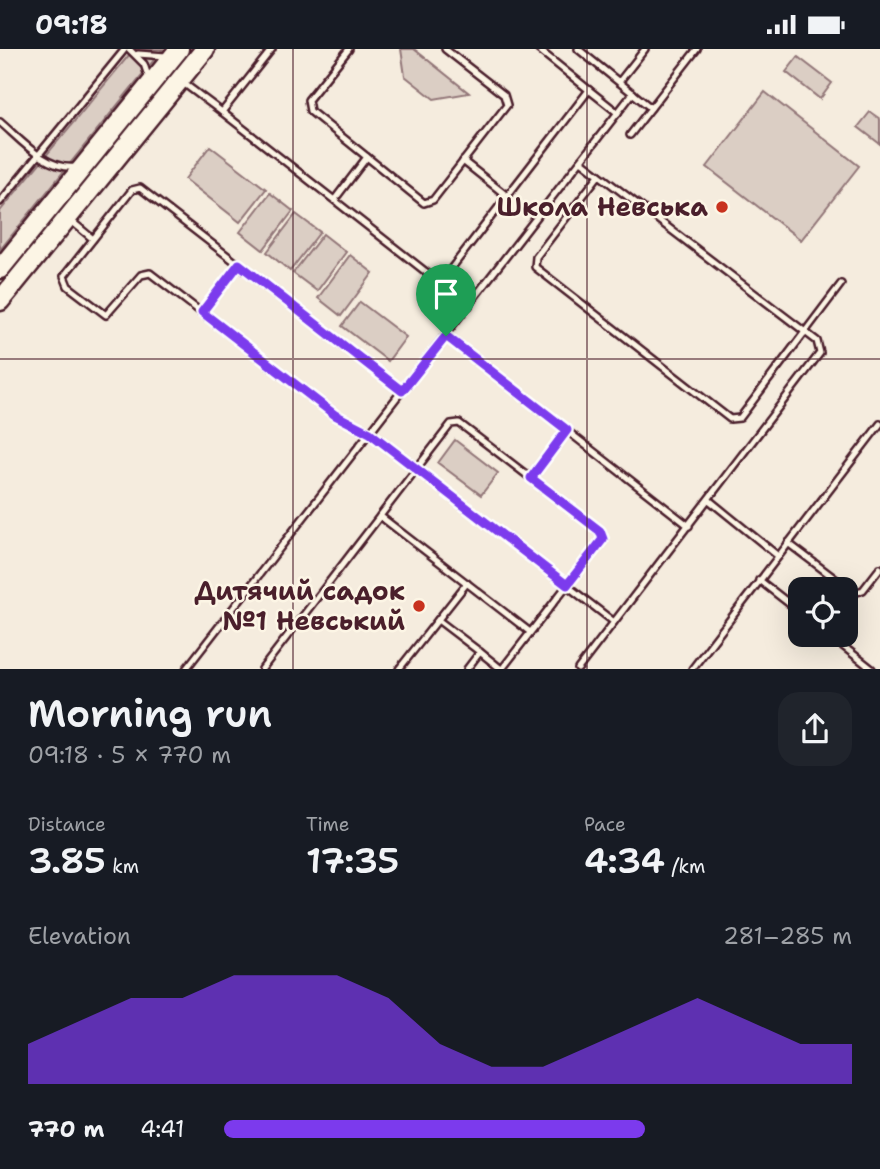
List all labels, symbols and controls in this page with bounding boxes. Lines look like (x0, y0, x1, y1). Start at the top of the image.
text: 09:18 (35, 7, 108, 42)
place label: Школа Невська (497, 189, 708, 224)
marker: Школа Невська (714, 199, 730, 215)
pin (416, 264, 476, 336)
icon: arrive (427, 275, 465, 313)
place label: Дитячий садок №1 Невський (194, 573, 405, 638)
map controls (788, 577, 858, 647)
button: locate (788, 577, 858, 647)
marker: Дитячий садок №1 Невський (411, 598, 427, 614)
text: Morning run (28, 688, 272, 739)
button: share (778, 692, 852, 766)
text: 09:18 · 5 × 770 m (28, 740, 231, 770)
text: Distance (28, 812, 106, 837)
text: Time (306, 812, 350, 837)
text: Pace (584, 812, 626, 837)
text: 3.85 (28, 837, 106, 884)
text: 17:35 (306, 837, 399, 884)
text: 4:34 (584, 837, 665, 884)
text: km (106, 854, 139, 879)
text: /km (665, 854, 705, 879)
text: Elevation (28, 921, 131, 951)
text: 281–285 m (723, 921, 852, 951)
text: 770 m (28, 1114, 104, 1144)
text: 4:41 (140, 1114, 185, 1144)

